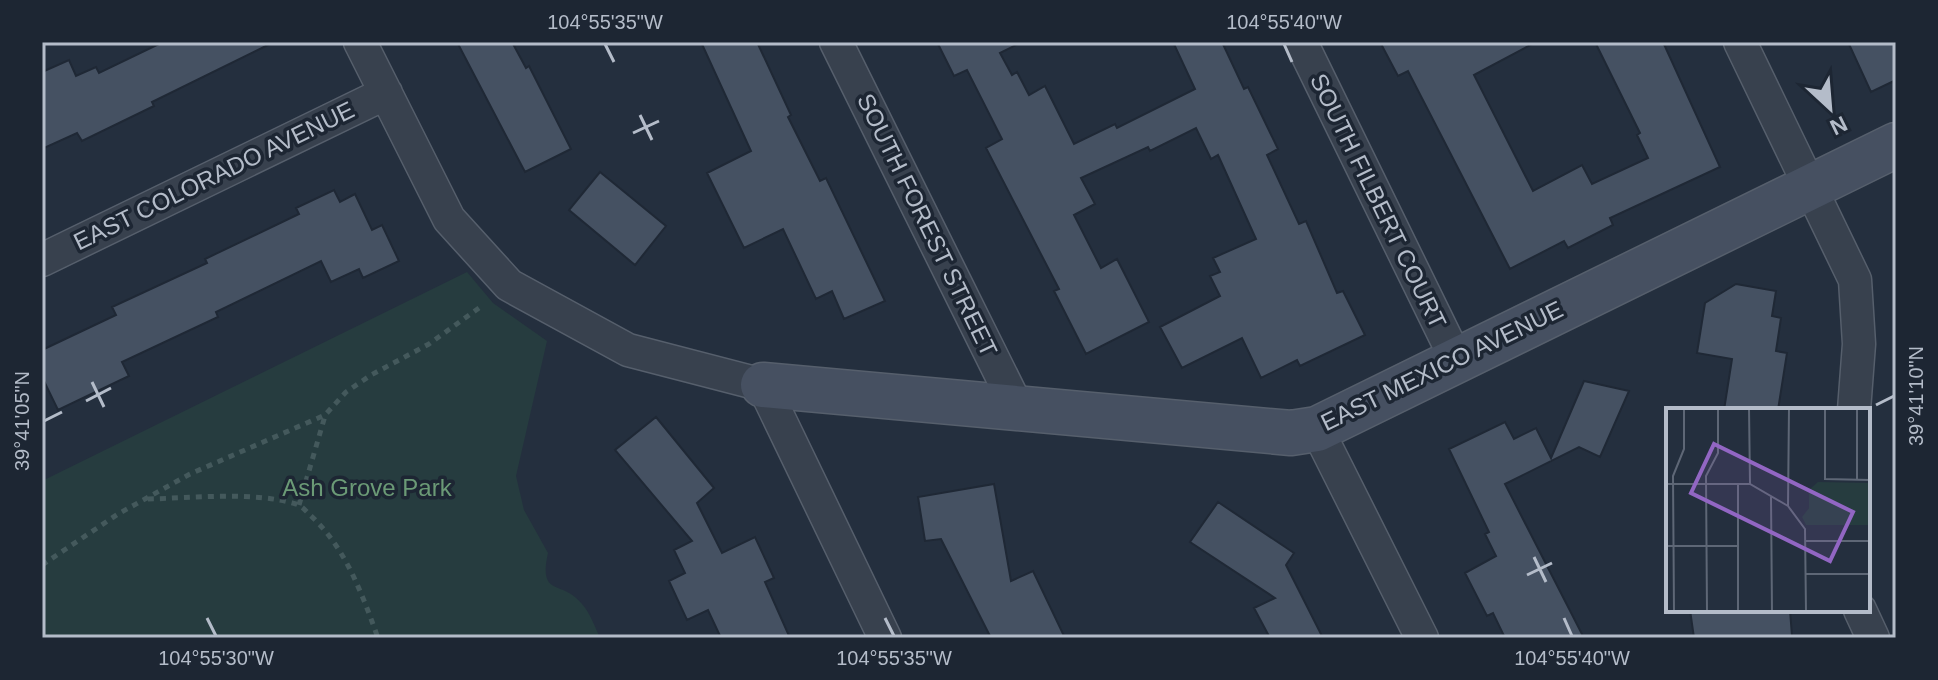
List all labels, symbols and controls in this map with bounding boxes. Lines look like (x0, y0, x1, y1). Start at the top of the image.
text: 104°55'35"W (547, 11, 663, 33)
text: 104°55'40"W (1226, 11, 1342, 33)
north arrow (1790, 68, 1870, 148)
street label: SOUTH FILBERT COURT (1305, 69, 1452, 333)
street label: SOUTH FOREST STREET (852, 89, 1003, 361)
street label: EAST COLORADO AVENUE (69, 96, 358, 255)
text: N (1826, 111, 1851, 140)
street label: EAST MEXICO AVENUE (1316, 295, 1567, 436)
text: 39°41'10"N (1905, 346, 1927, 446)
text: 39°41'05"N (11, 371, 33, 471)
inset map (1666, 408, 1870, 612)
park label: Ash Grove Park (282, 474, 453, 501)
text: 104°55'30"W (158, 647, 274, 669)
text: 104°55'35"W (836, 647, 952, 669)
text: 104°55'40"W (1514, 647, 1630, 669)

